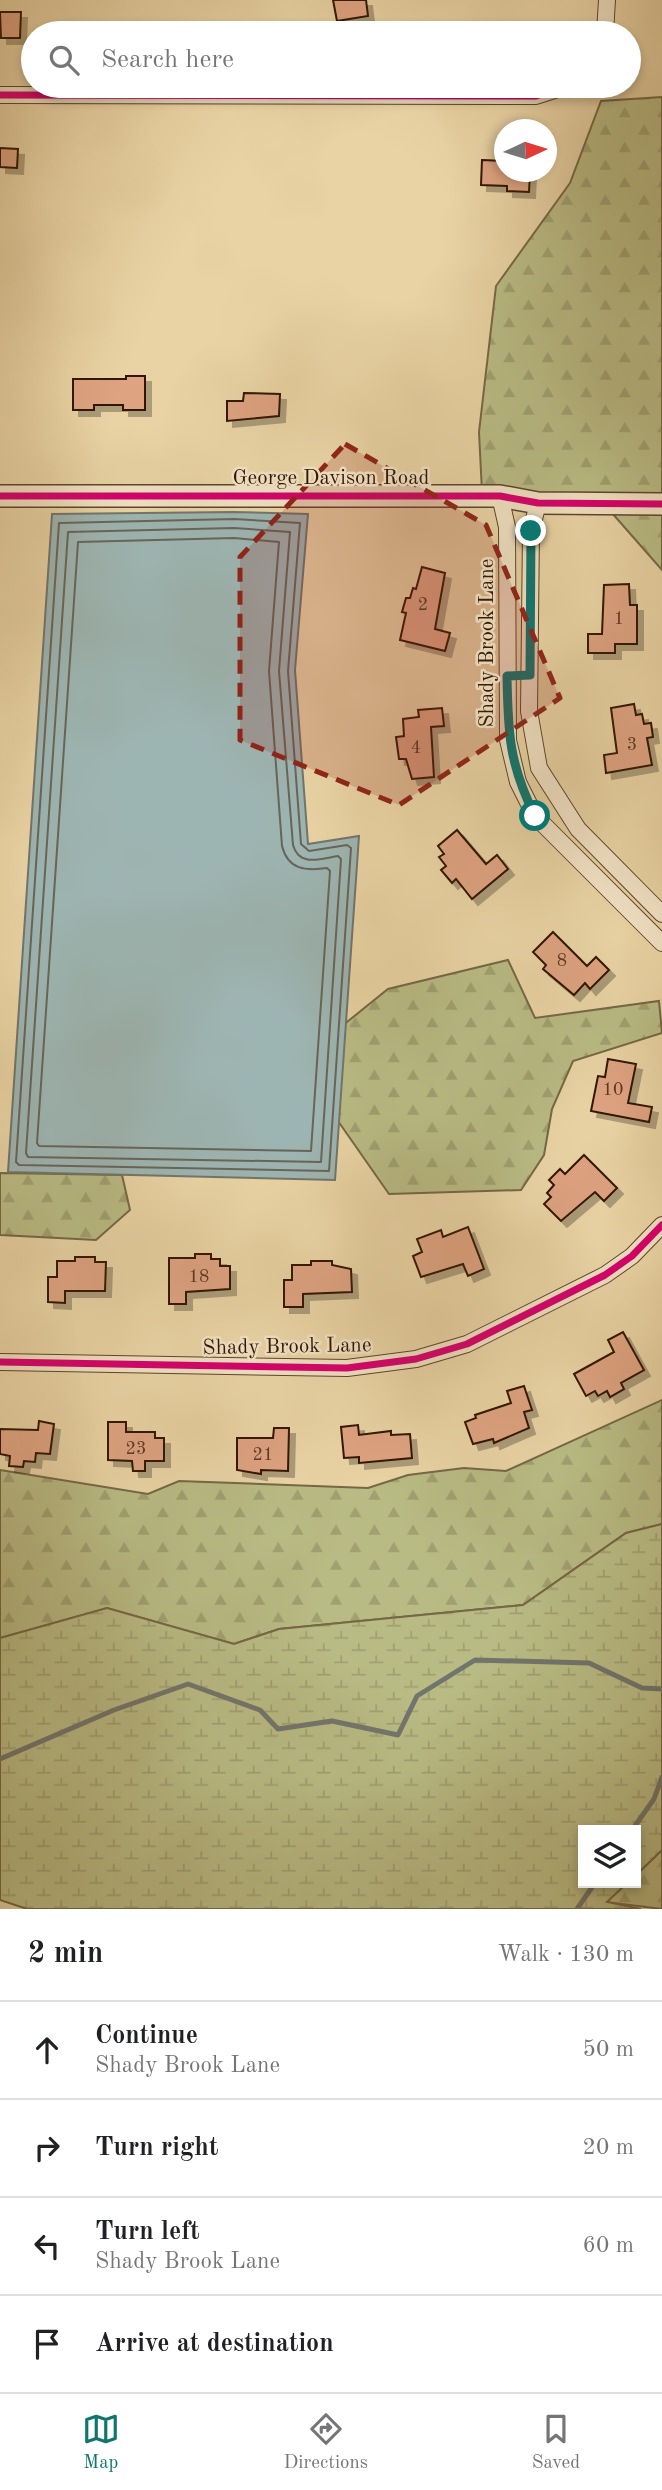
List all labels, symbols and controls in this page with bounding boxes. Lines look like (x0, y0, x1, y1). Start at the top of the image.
search box (21, 21, 641, 98)
icon: search (45, 41, 83, 79)
text: Search here (101, 47, 234, 73)
north arrow (494, 119, 557, 182)
street label: George Davison Road (232, 468, 430, 489)
route end (515, 515, 546, 546)
street label: Shady Brook Lane (477, 559, 498, 727)
house number: 2 (418, 596, 428, 614)
house number: 1 (614, 610, 624, 628)
house number: 3 (627, 736, 637, 754)
house number: 4 (411, 739, 421, 757)
route start (519, 800, 550, 831)
house number: 8 (557, 952, 567, 970)
house number: 10 (603, 1081, 623, 1099)
house number: 18 (189, 1268, 209, 1286)
street label: Shady Brook Lane (202, 1335, 372, 1359)
house number: 23 (126, 1440, 146, 1458)
house number: 21 (253, 1446, 273, 1464)
map controls (578, 1825, 641, 1888)
button: layers (578, 1825, 641, 1888)
text: 2 min (28, 1939, 103, 1969)
text: Walk · 130 m (498, 1943, 634, 1966)
text: Continue (95, 2023, 198, 2049)
icon: ahead (28, 2031, 66, 2069)
text: 50 m (583, 2038, 634, 2061)
text: Shady Brook Lane (95, 2054, 280, 2077)
icon: right (28, 2129, 66, 2167)
text: Turn right (95, 2135, 218, 2161)
text: 20 m (583, 2136, 634, 2159)
text: Turn left (95, 2219, 200, 2245)
icon: left (28, 2227, 66, 2265)
text: 60 m (583, 2234, 634, 2257)
text: Shady Brook Lane (95, 2250, 280, 2273)
icon: arrive (28, 2325, 66, 2363)
text: Arrive at destination (95, 2331, 334, 2357)
tab: Map (82, 2410, 120, 2475)
tab: Directions (284, 2410, 368, 2475)
tab: Saved (532, 2410, 580, 2475)

